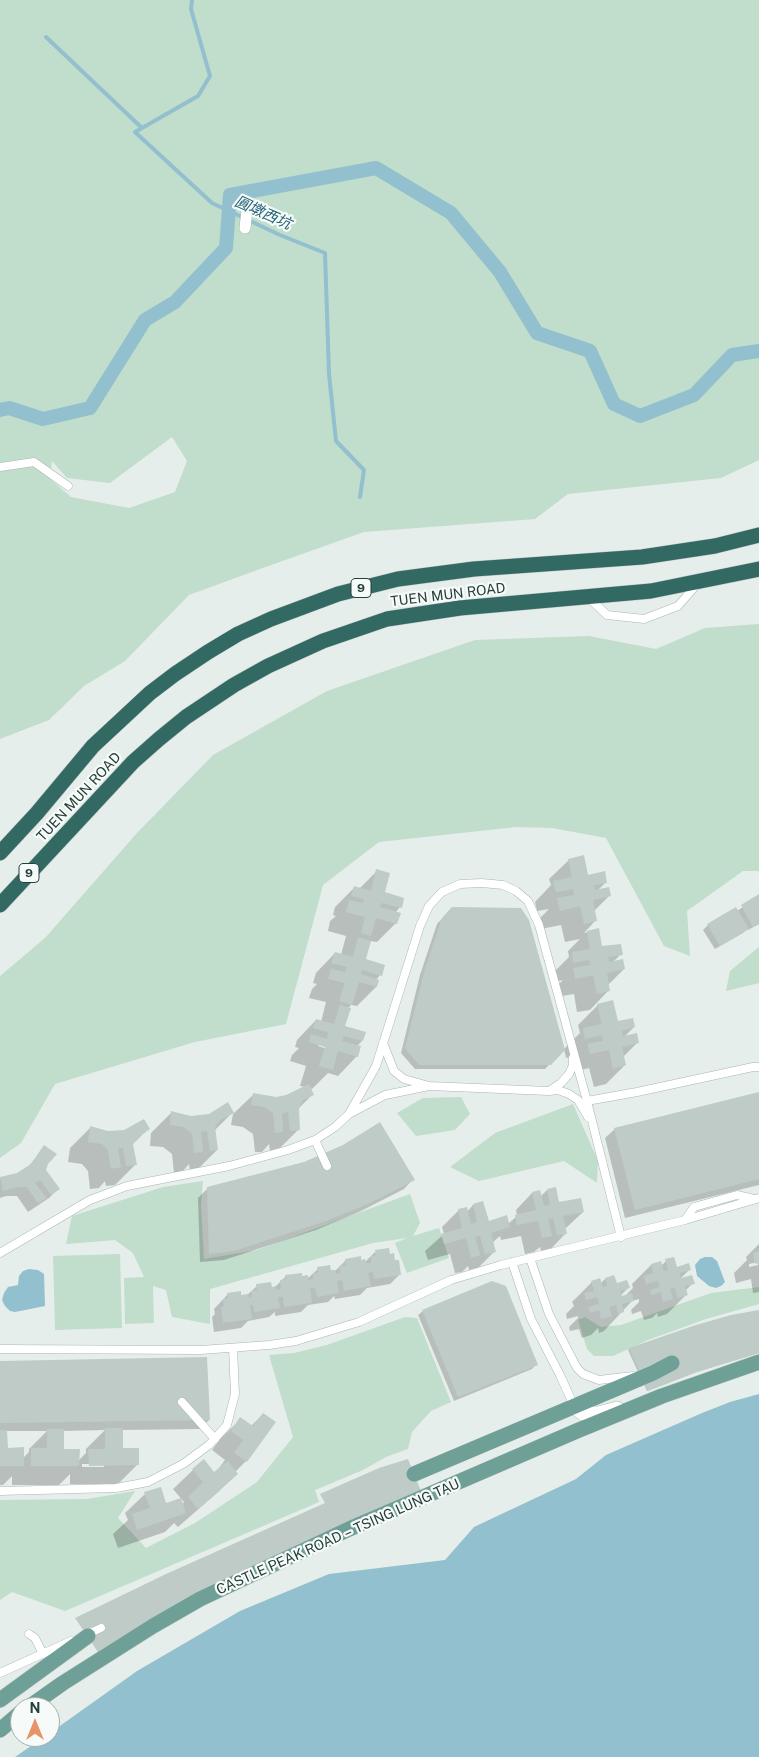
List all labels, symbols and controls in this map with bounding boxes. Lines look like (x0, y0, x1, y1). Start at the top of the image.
water label: 圓墩西坑 (232, 193, 294, 233)
road number: 9 (351, 578, 371, 598)
street label: TUEN MUN ROAD (390, 580, 506, 610)
street label: TUEN MUN ROAD (33, 749, 125, 845)
road number: 9 (19, 864, 39, 882)
street label: CASTLE PEAK ROAD – TSING LUNG TAU (214, 1476, 462, 1598)
north arrow (10, 1697, 60, 1747)
text: N (30, 1700, 40, 1716)

